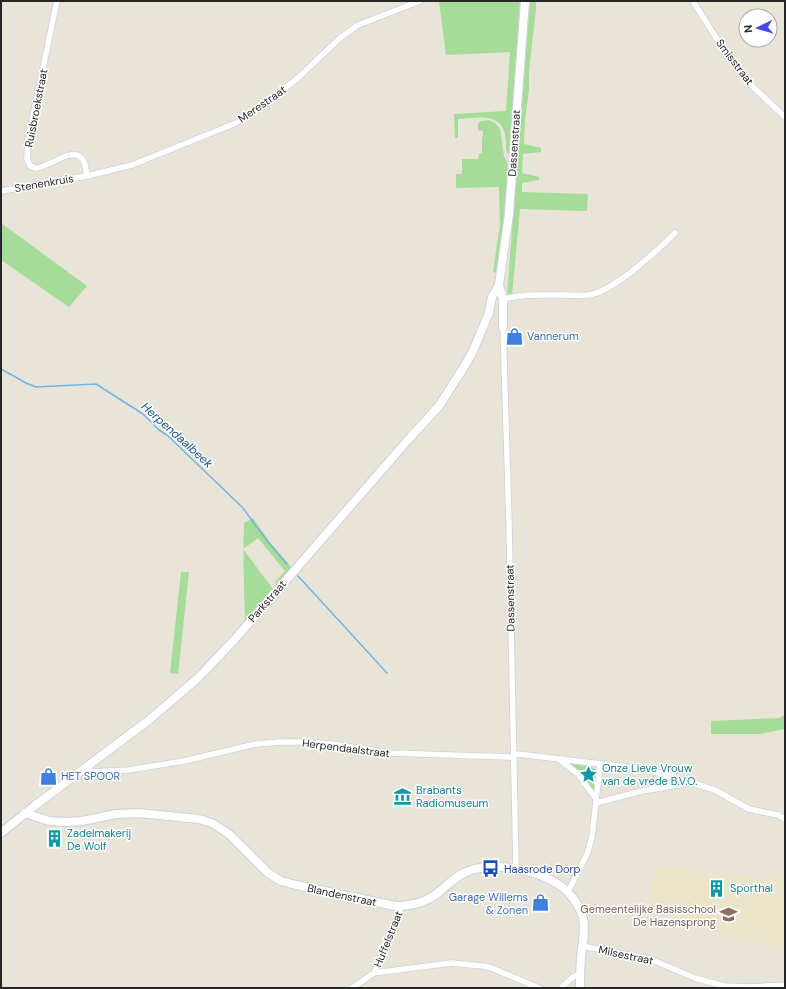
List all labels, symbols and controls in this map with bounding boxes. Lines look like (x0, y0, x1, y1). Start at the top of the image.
north arrow (738, 8, 778, 48)
text: N (741, 24, 755, 33)
street label: Smisstraat (713, 36, 757, 88)
street label: Ruisbroekstraat (22, 68, 50, 148)
street label: Merestraat (235, 82, 289, 126)
street label: Dassenstraat (505, 109, 523, 177)
street label: Stenenkruis (13, 171, 75, 195)
shop icon: Vannerum (504, 326, 524, 346)
place label: Vannerum (527, 329, 579, 343)
water label: Herpendaalbeek (138, 398, 217, 472)
street label: Dassenstraat (502, 564, 518, 632)
street label: Parkstraat (245, 577, 289, 625)
street label: Herpendaalstraat (301, 736, 391, 760)
place label: Onze Lieve Vrouw van de vrede B.V.O. (602, 761, 697, 788)
place icon: Onze Lieve Vrouw van de vrede B.V.O. (579, 764, 599, 784)
shop icon: HET SPOOR (38, 766, 58, 786)
place label: HET SPOOR (61, 769, 120, 783)
place label: Brabants Radiomuseum (416, 783, 489, 810)
museum icon: Brabants Radiomuseum (393, 786, 413, 806)
place label: Zadelmakerij De Wolf (67, 826, 131, 853)
building icon: Zadelmakerij De Wolf (44, 829, 64, 849)
bus stop icon: Haasrode Dorp (481, 859, 501, 879)
place label: Haasrode Dorp (504, 862, 581, 876)
building icon: Sporthal (707, 878, 727, 898)
street label: Blandenstraat (306, 881, 378, 909)
place label: Sporthal (730, 881, 773, 895)
place label: Garage Willems & Zonen (449, 890, 528, 917)
shop icon: Garage Willems & Zonen (531, 893, 551, 913)
place label: Gemeentelijke Basisschool De Hazensprong (580, 902, 716, 929)
school or university icon: Gemeentelijke Basisschool De Hazensprong (719, 905, 739, 925)
street label: Huffelstraat (370, 909, 406, 969)
street label: Milsestraat (597, 942, 655, 968)

